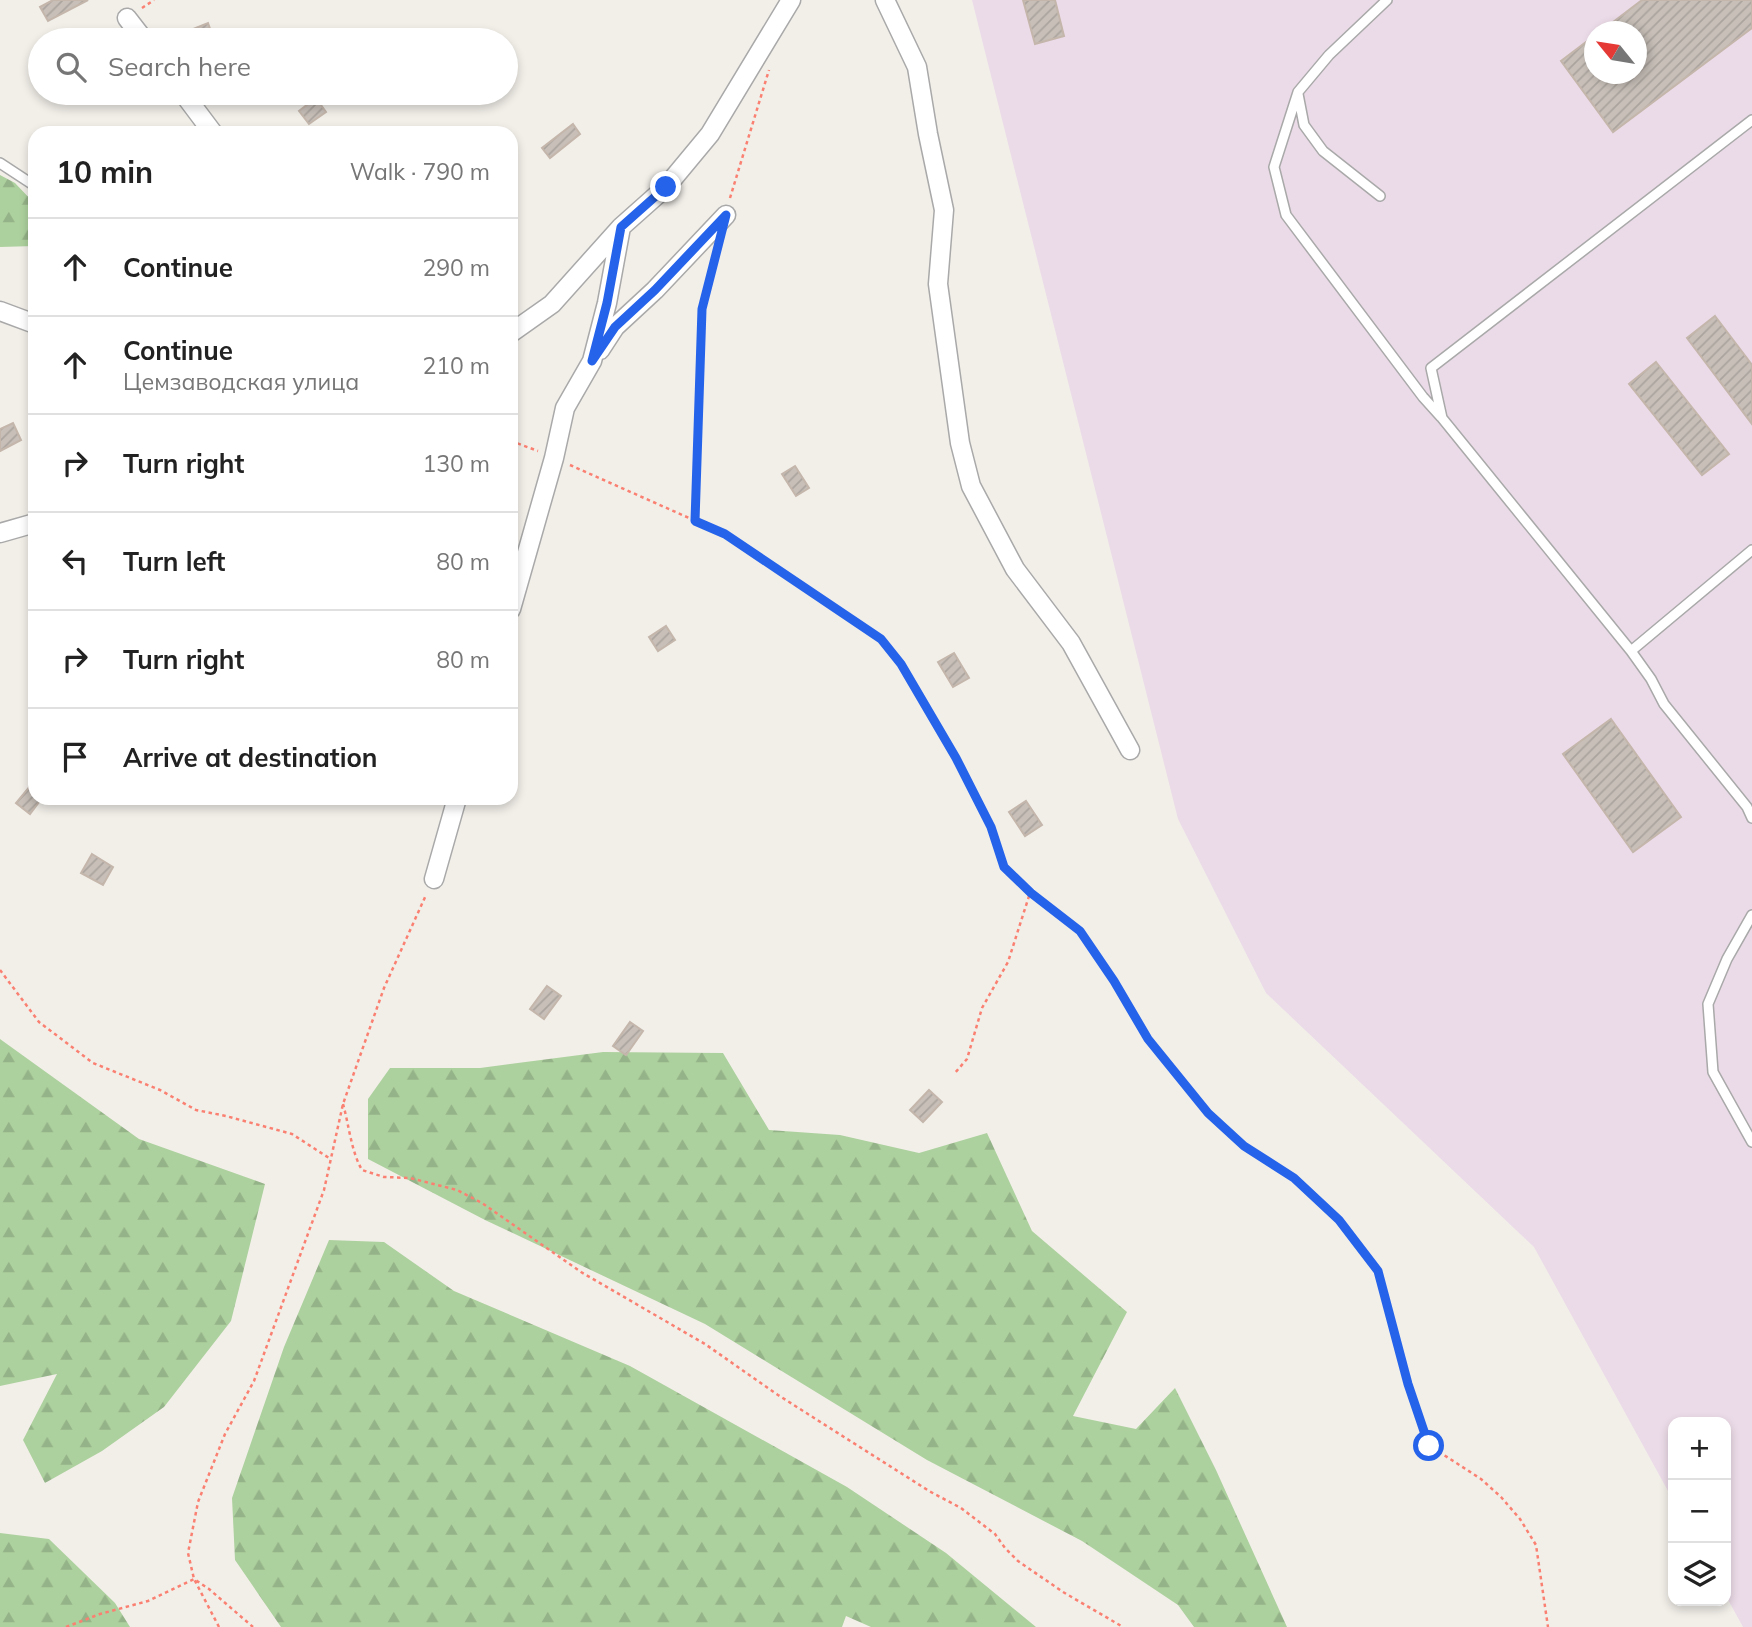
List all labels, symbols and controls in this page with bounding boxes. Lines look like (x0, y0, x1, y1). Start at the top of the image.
north arrow (1584, 21, 1647, 84)
search box (28, 28, 518, 105)
icon: search (52, 48, 90, 86)
text: Search here (108, 50, 251, 83)
text: 10 min (56, 153, 153, 191)
text: Walk · 790 m (350, 157, 490, 186)
route end (650, 171, 681, 202)
icon: ahead (56, 248, 94, 286)
text: Continue (123, 251, 233, 284)
text: 290 m (422, 253, 490, 282)
text: Continue (123, 334, 233, 367)
icon: ahead (56, 346, 94, 384)
text: 210 m (422, 351, 490, 380)
text: Цемзаводская улица (123, 367, 359, 396)
icon: right (56, 444, 94, 482)
text: Turn right (123, 447, 244, 480)
text: 130 m (422, 449, 490, 478)
icon: left (56, 542, 94, 580)
text: Turn left (123, 545, 225, 578)
text: 80 m (436, 547, 490, 576)
icon: right (56, 640, 94, 678)
text: Turn right (123, 643, 244, 676)
text: 80 m (436, 645, 490, 674)
icon: arrive (56, 738, 94, 776)
text: Arrive at destination (123, 741, 378, 774)
map controls (1668, 1417, 1731, 1606)
button: + (1668, 1417, 1731, 1480)
route start (1413, 1430, 1444, 1461)
button: − (1668, 1480, 1731, 1543)
button: layers (1668, 1543, 1731, 1606)

